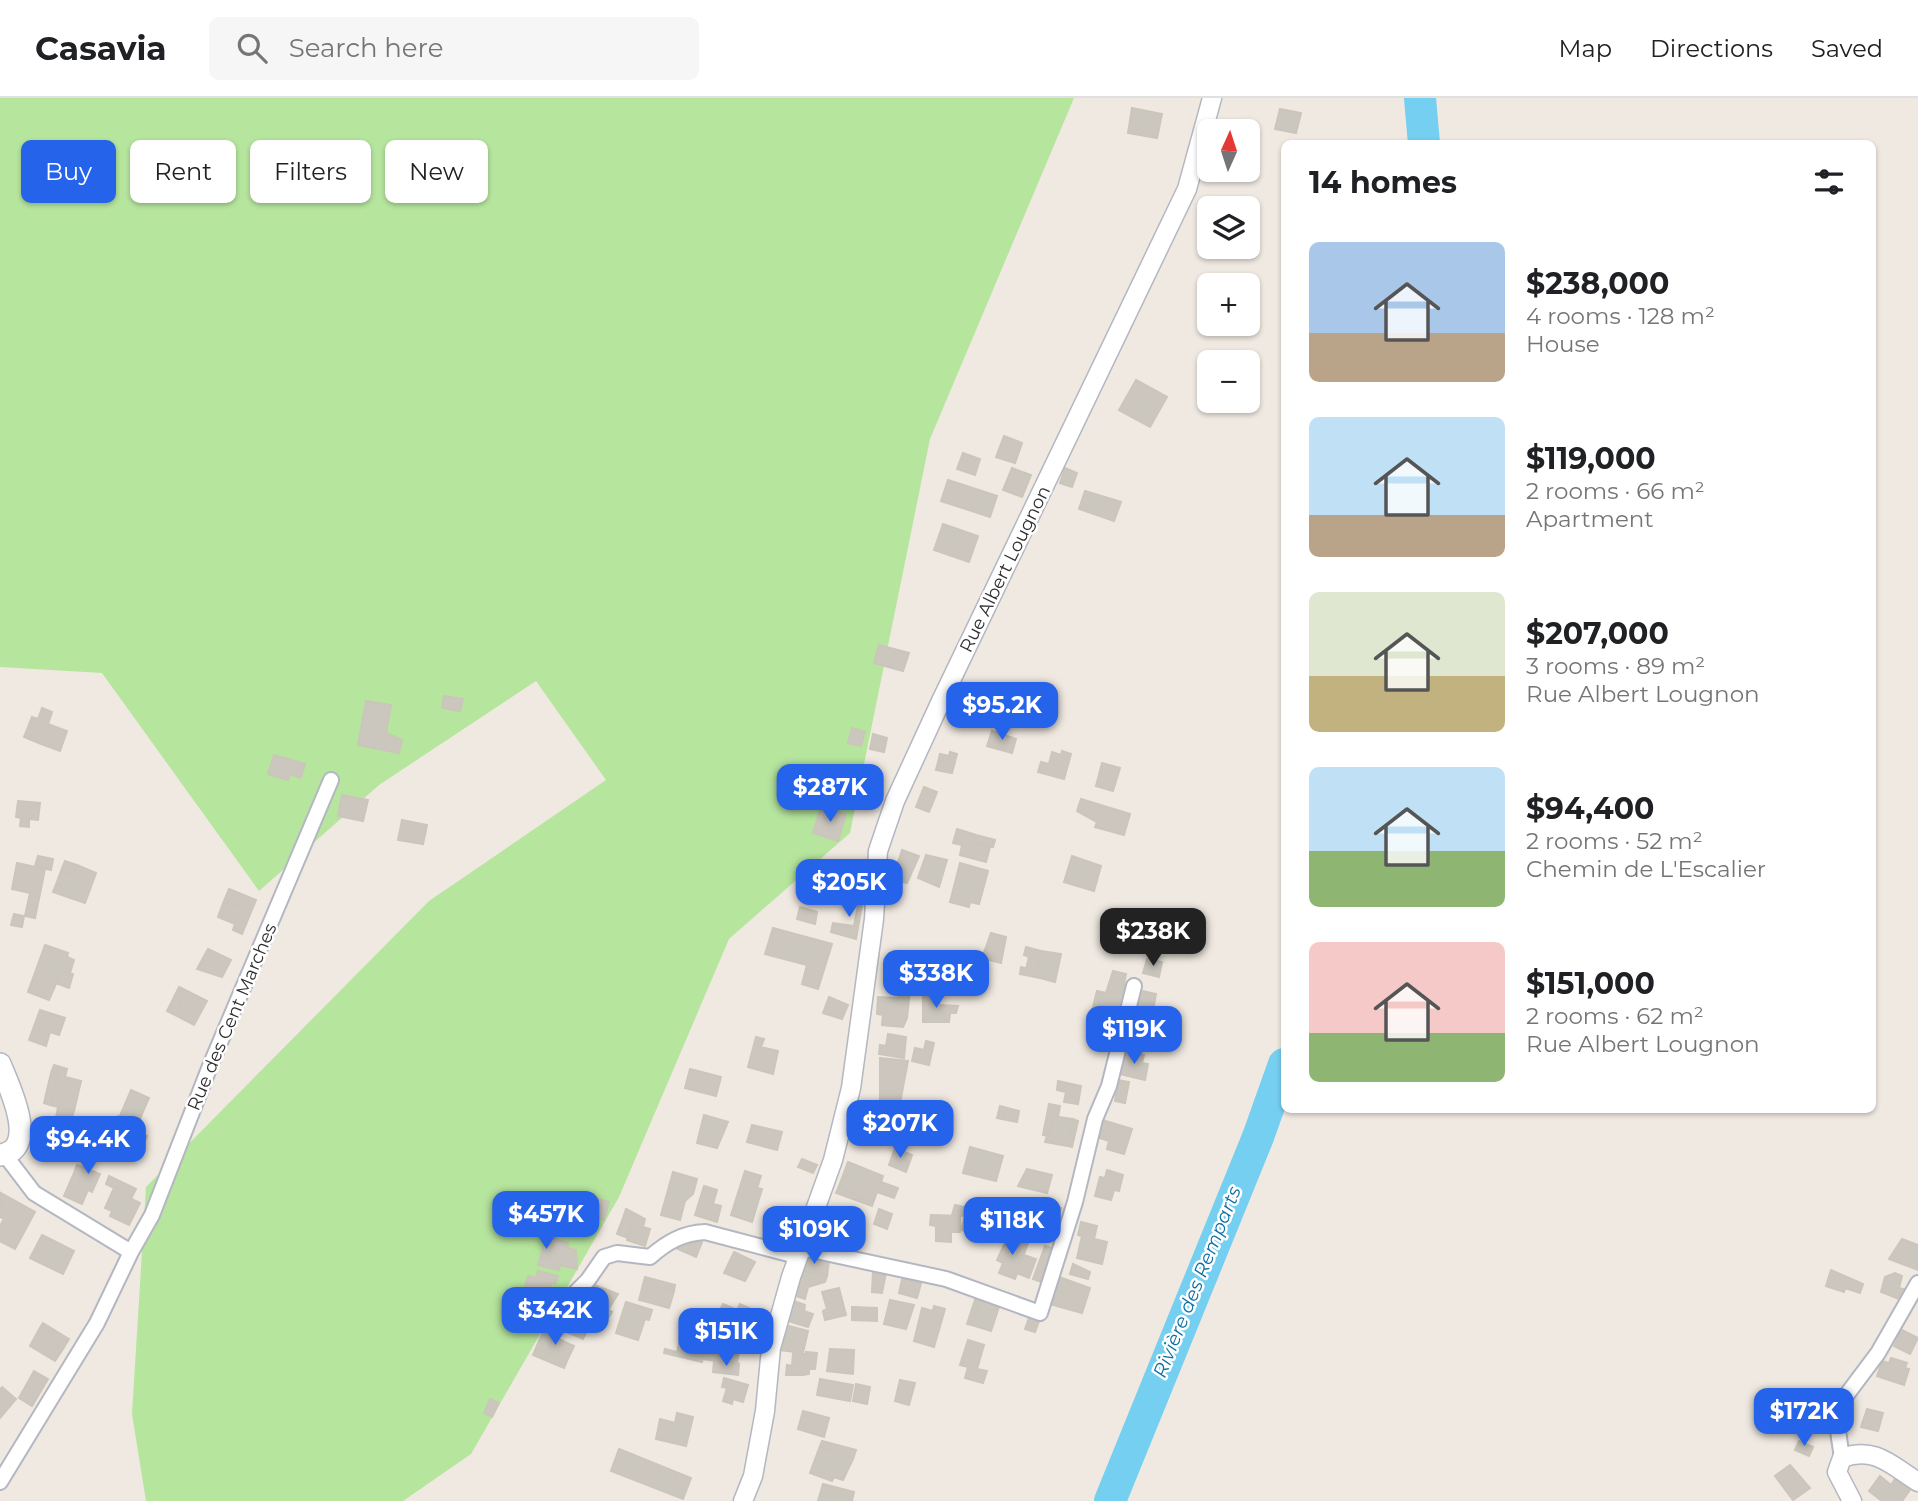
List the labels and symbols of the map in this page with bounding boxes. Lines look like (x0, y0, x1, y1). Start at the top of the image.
north arrow (1197, 119, 1260, 182)
street label: Rue Albert Lougnon (955, 482, 1055, 656)
pin: $95.2K (945, 682, 1059, 742)
pin: $287K (781, 764, 879, 824)
pin: $205K (800, 860, 898, 919)
pin: $238K (1104, 908, 1202, 968)
street label: Rue des Cent Marches (183, 920, 282, 1114)
pin: $338K (887, 950, 985, 1010)
pin: $119K (1085, 1006, 1183, 1066)
pin: $207K (851, 1100, 949, 1160)
pin: $94.4K (31, 1116, 145, 1176)
water label: Rivière des Remparts (1148, 1183, 1246, 1381)
pin: $457K (497, 1192, 595, 1251)
pin: $118K (963, 1198, 1061, 1257)
pin: $109K (765, 1206, 863, 1266)
pin: $342K (506, 1288, 604, 1347)
pin: $151K (677, 1308, 775, 1368)
pin: $172K (1755, 1388, 1853, 1448)

